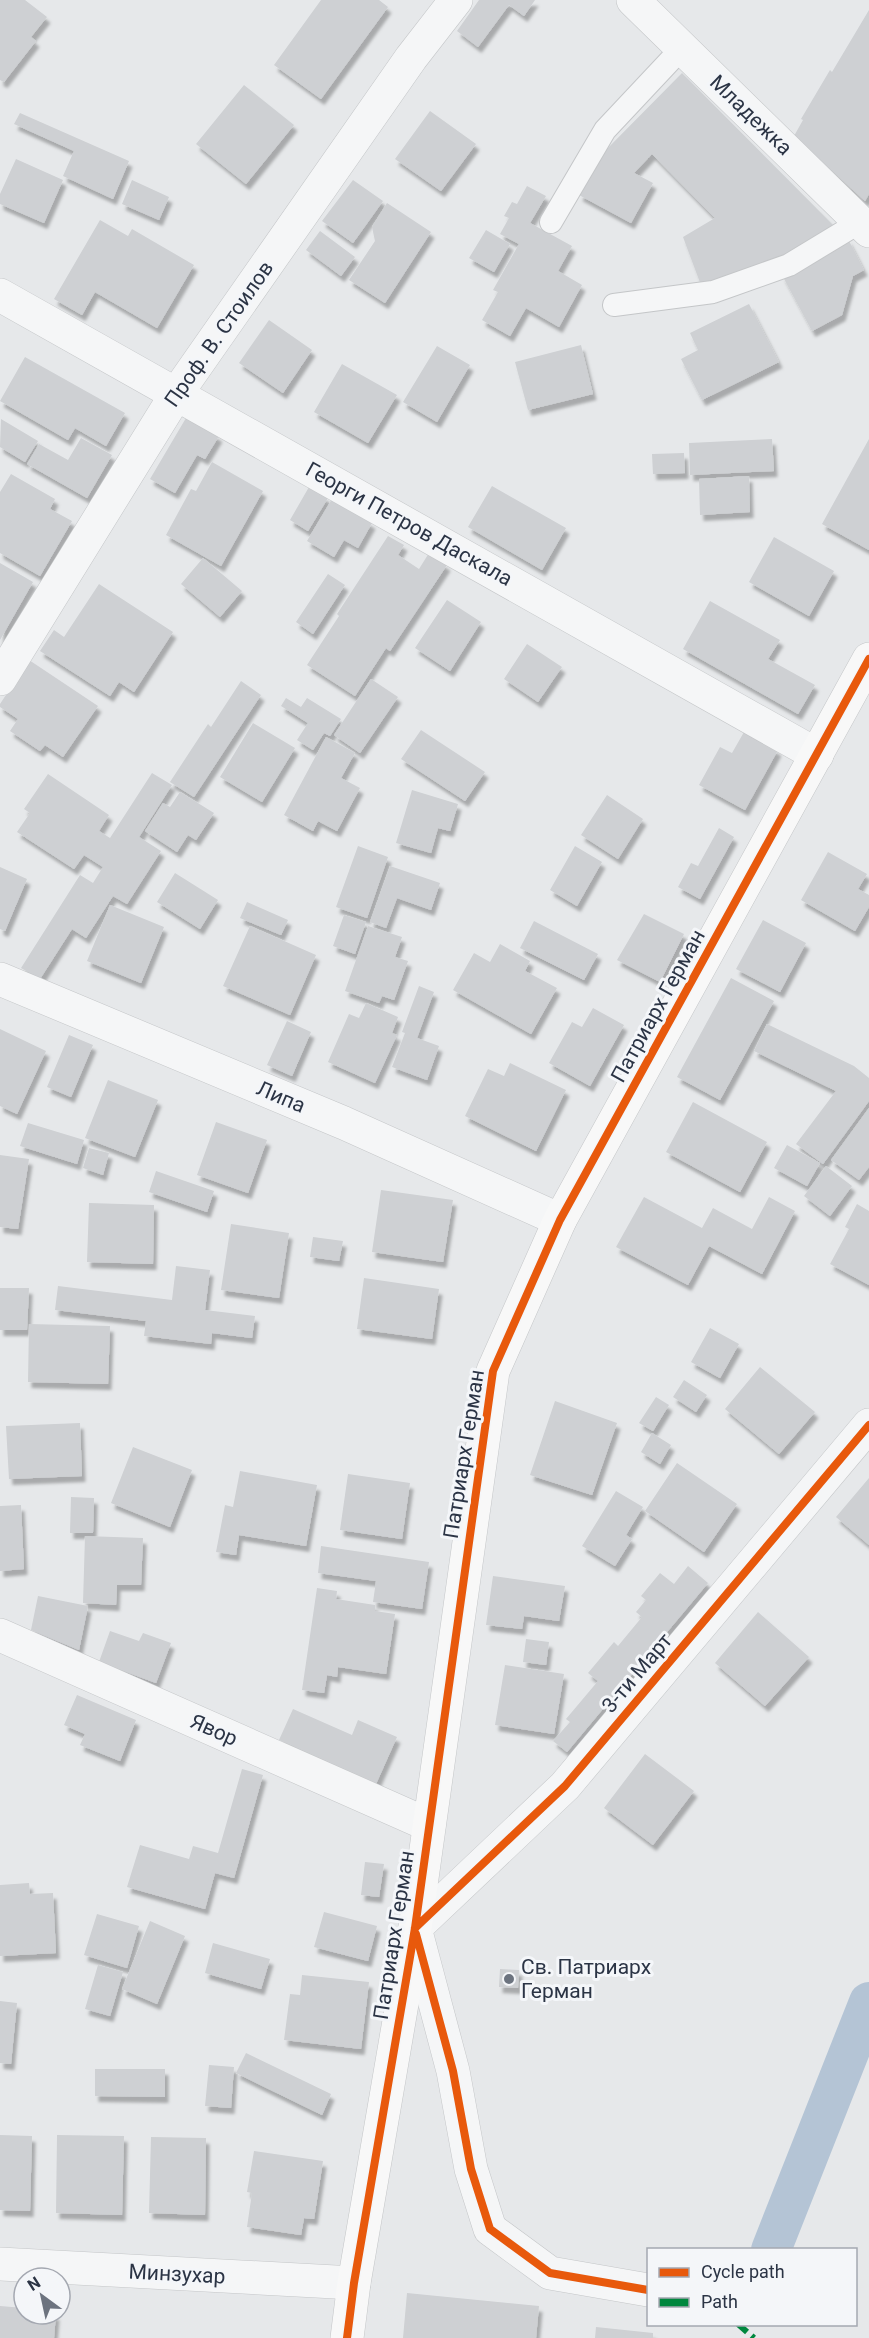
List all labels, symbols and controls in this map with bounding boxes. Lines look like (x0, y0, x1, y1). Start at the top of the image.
street label: Младежка (705, 70, 797, 160)
street label: Проф. В. Стоилов (160, 257, 278, 411)
street label: Георги Петров Даскала (302, 457, 516, 591)
street label: Патриарх Герман (606, 926, 710, 1086)
street label: Липа (253, 1076, 309, 1118)
street label: Патриарх Герман (439, 1368, 489, 1540)
street label: 3-ти Март (597, 1629, 677, 1717)
street label: Явор (187, 1709, 241, 1751)
street label: Патриарх Герман (369, 1849, 419, 2021)
place label: Св. Патриарх Герман (521, 1955, 651, 2003)
marker: Св. Патриарх Герман (502, 1972, 516, 1986)
legend (647, 2248, 857, 2326)
street label: Минзухар (128, 2259, 226, 2289)
text: Cycle path (701, 2261, 785, 2282)
north arrow (12, 2266, 72, 2326)
text: N (24, 2273, 44, 2295)
text: Path (701, 2291, 738, 2312)

